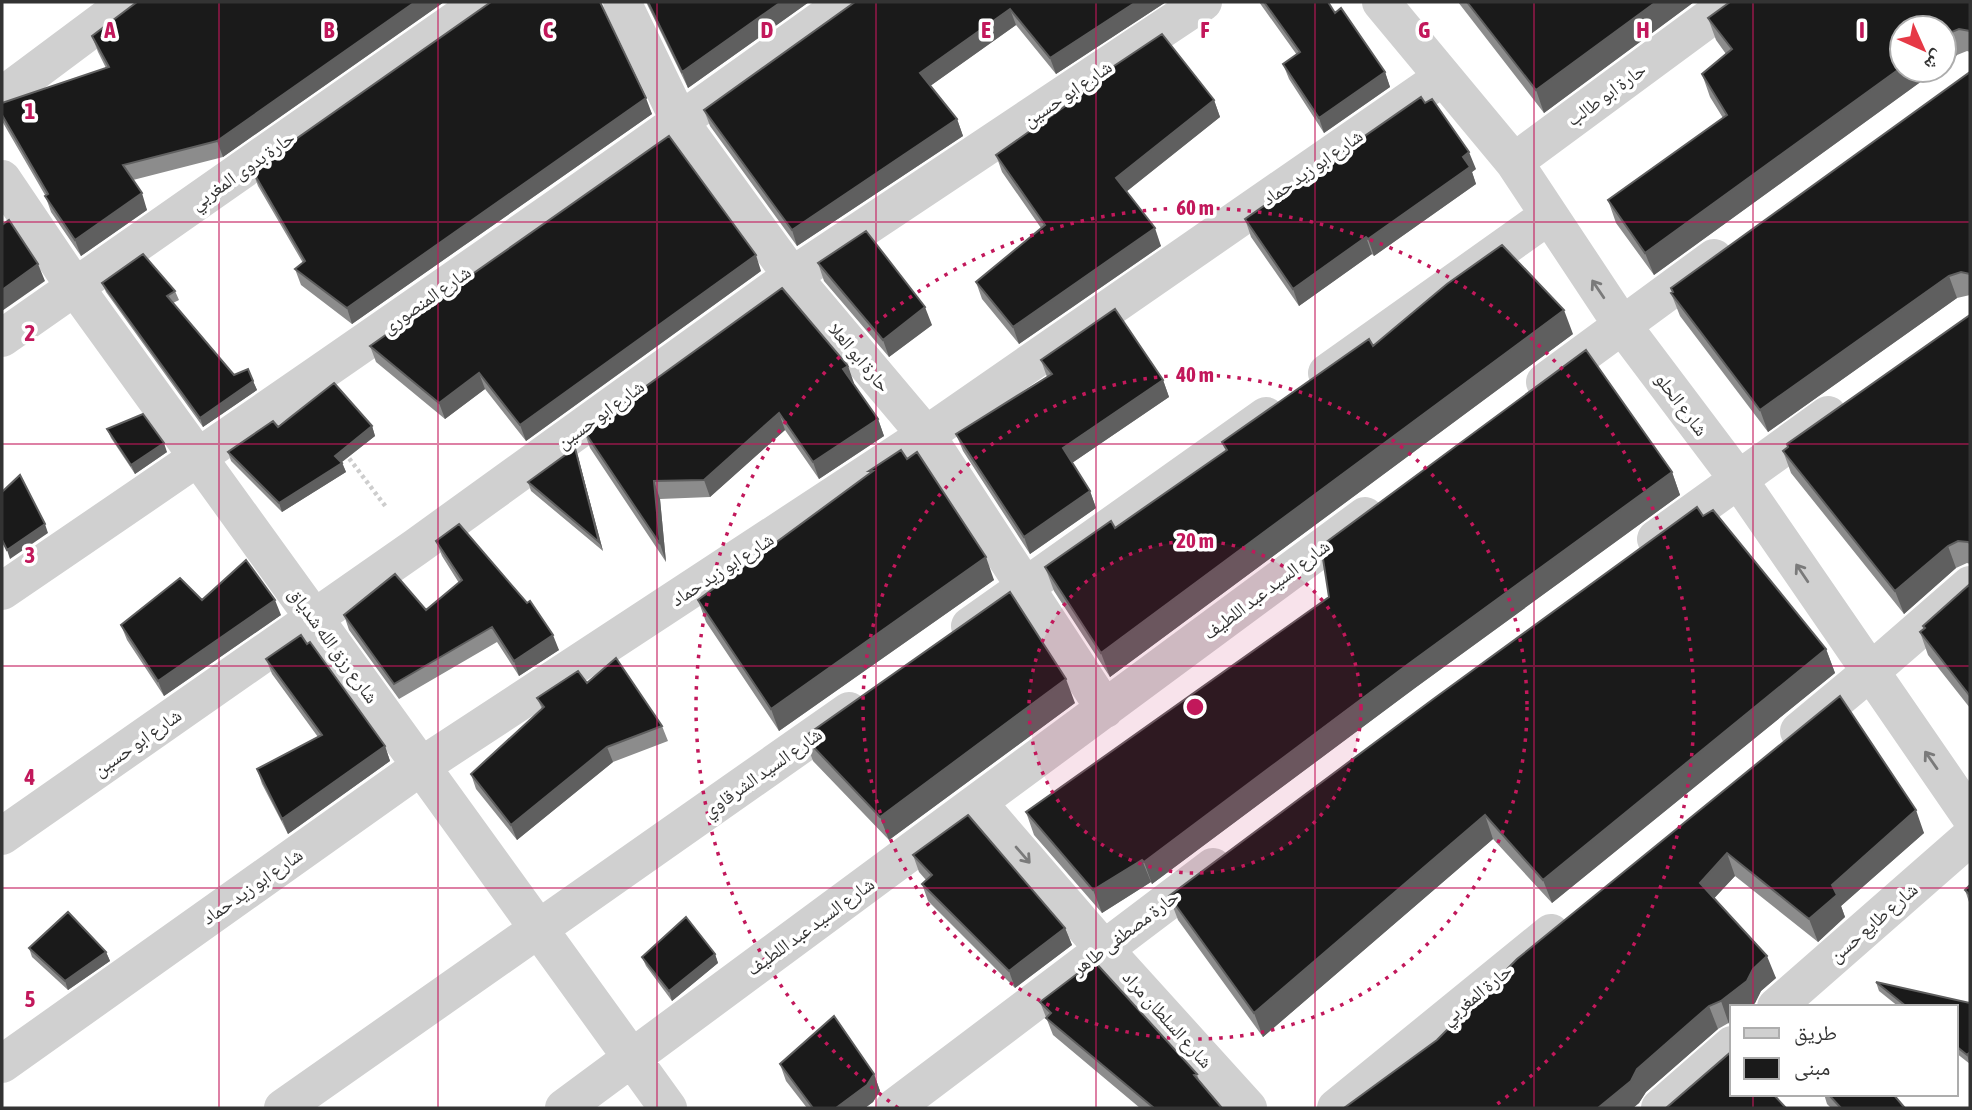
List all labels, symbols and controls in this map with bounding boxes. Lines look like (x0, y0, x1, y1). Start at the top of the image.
north arrow (1888, 14, 1958, 84)
text: A (103, 17, 116, 43)
text: B (324, 17, 335, 43)
text: C (543, 17, 554, 43)
text: D (761, 17, 774, 43)
text: E (981, 17, 991, 43)
text: F (1200, 17, 1210, 43)
text: G (1418, 17, 1430, 43)
text: H (1636, 17, 1650, 43)
text: I (1859, 17, 1865, 43)
text: ش (1919, 45, 1950, 76)
street label: شارع ابو حسين (1018, 55, 1116, 132)
street label: حارة ابو طالب (1562, 58, 1651, 131)
text: 1 (25, 98, 36, 124)
street label: شارع ابو زيد حماد (1257, 124, 1367, 211)
street label: حارة بدوى المغربي (186, 126, 301, 218)
text: 60 m (1176, 195, 1214, 219)
street label: شارع المنصورى (377, 260, 475, 338)
one-way arrow (1591, 280, 1605, 299)
street label: حارة ابو العلا (824, 318, 895, 397)
text: 2 (25, 320, 35, 346)
text: 40 m (1175, 362, 1214, 386)
street label: شارع الحلو (1650, 368, 1713, 441)
street label: شارع ابو حسين (552, 375, 649, 454)
street label: شارع ابو زيد حماد (667, 528, 778, 611)
text: 20 m (1176, 528, 1214, 552)
street label: شارع السيد عبد اللطيف (1198, 534, 1334, 645)
text: 3 (25, 542, 35, 568)
one-way arrow (1795, 563, 1809, 583)
street label: شارع رزق الله شدياق (284, 583, 383, 708)
centre of rings (1183, 695, 1207, 719)
street label: شارع ابو حسين (89, 704, 186, 781)
street label: شارع السيد الشرقاوي (698, 723, 829, 825)
one-way arrow (1924, 751, 1938, 770)
text: 4 (24, 764, 36, 790)
street label: شارع ابو زيد حماد (197, 843, 307, 930)
one-way arrow (1015, 846, 1031, 864)
street label: شارع السيد عبد اللطيف (742, 872, 879, 981)
street label: شارع طايع حسن (1824, 878, 1923, 968)
street label: حارة مصطفى طاهر (1067, 885, 1183, 981)
street label: حارة المغربي (1436, 959, 1519, 1033)
street label: شارع السلطان مراد (1118, 966, 1218, 1073)
text: 5 (25, 986, 36, 1012)
legend (1730, 1005, 1958, 1096)
text: طريق (1794, 1020, 1837, 1046)
text: مبنى (1794, 1055, 1830, 1081)

